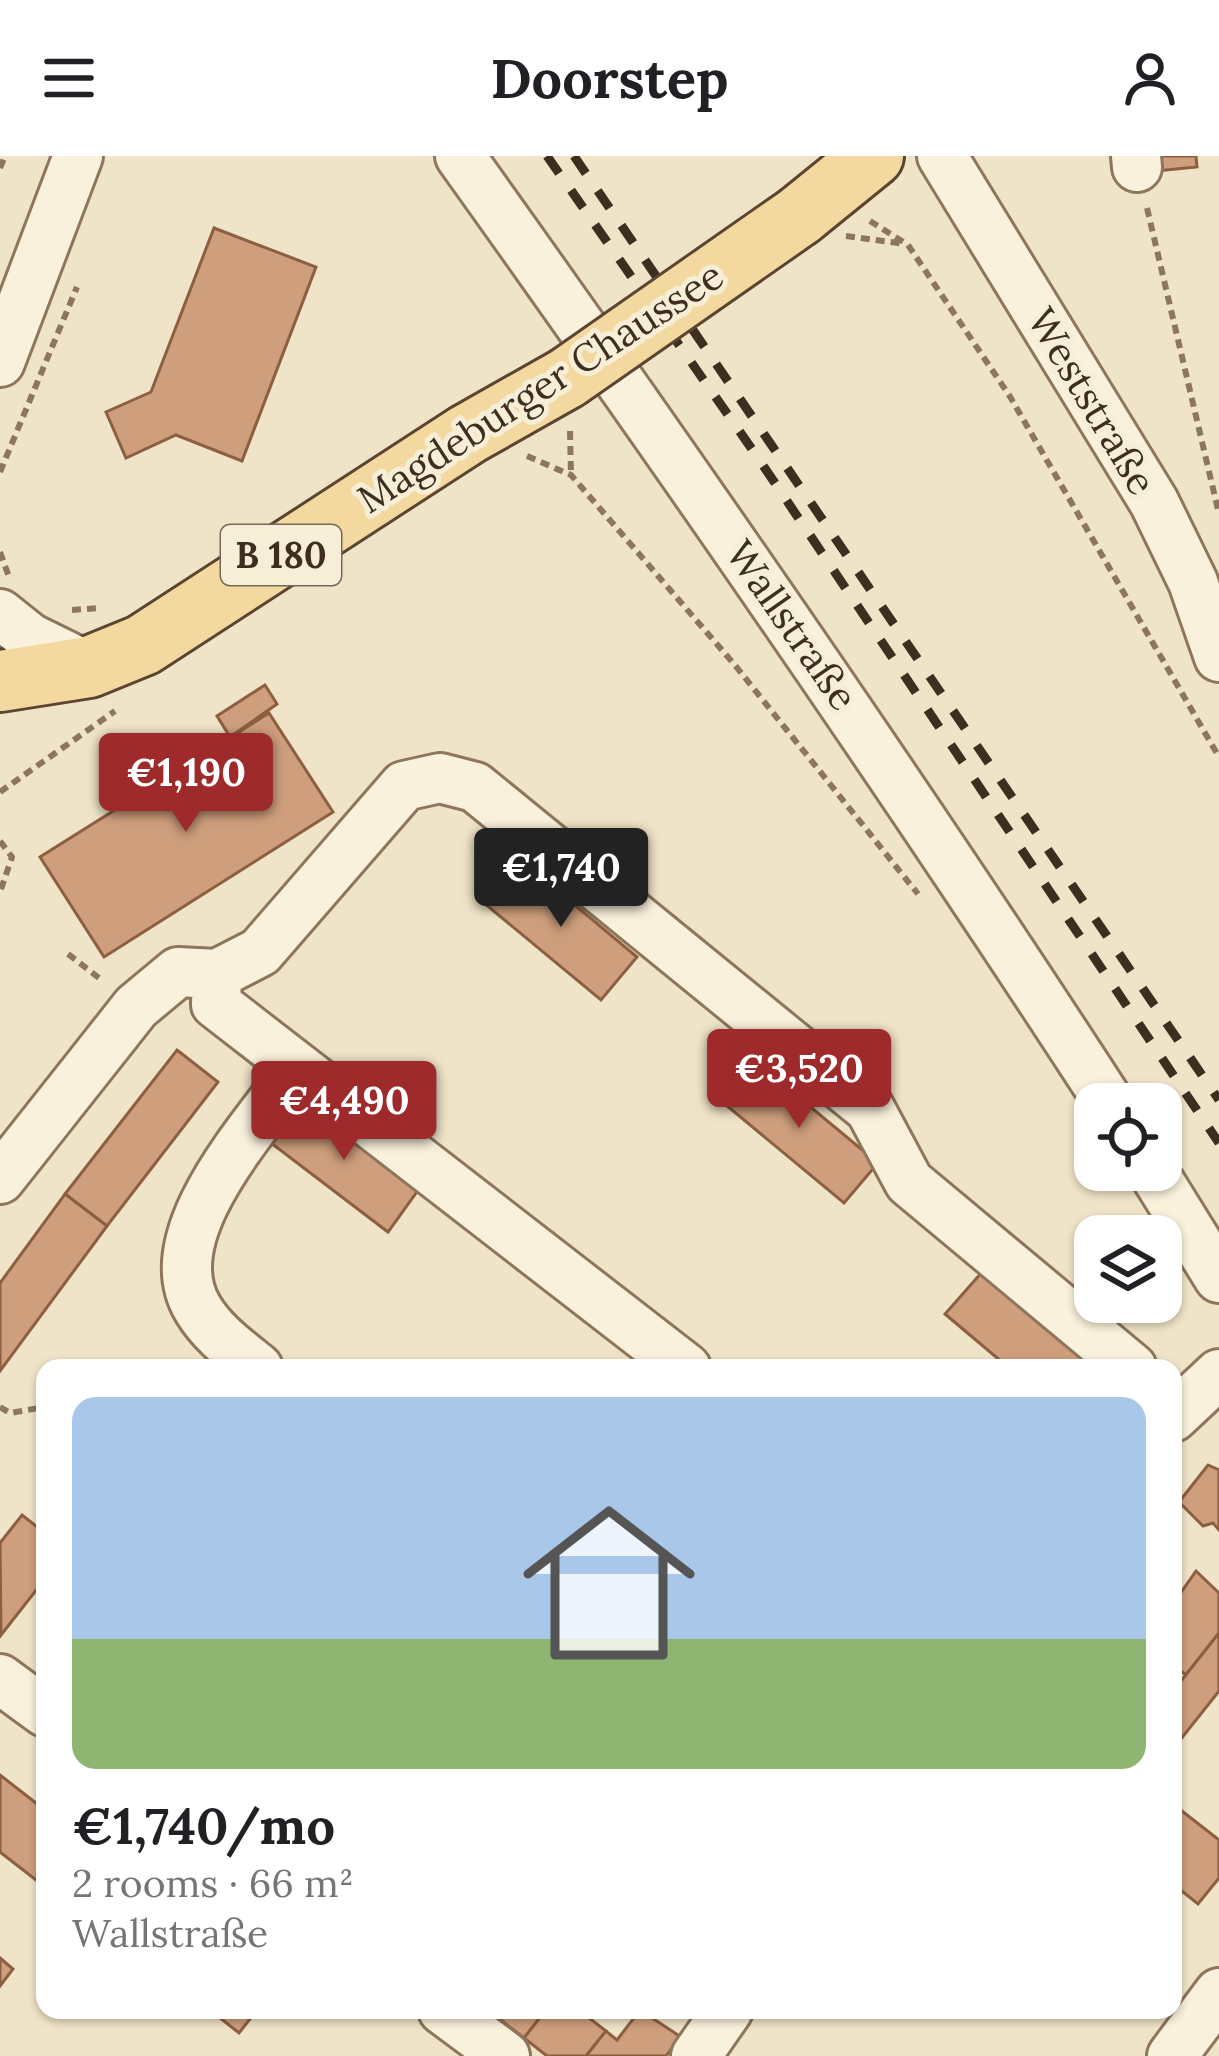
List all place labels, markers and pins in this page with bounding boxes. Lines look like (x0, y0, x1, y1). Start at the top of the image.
pin: €1,190 (88, 733, 284, 835)
pin: €1,740 (463, 828, 659, 930)
pin: €3,520 (701, 1029, 897, 1131)
pin: €4,490 (246, 1061, 442, 1163)

